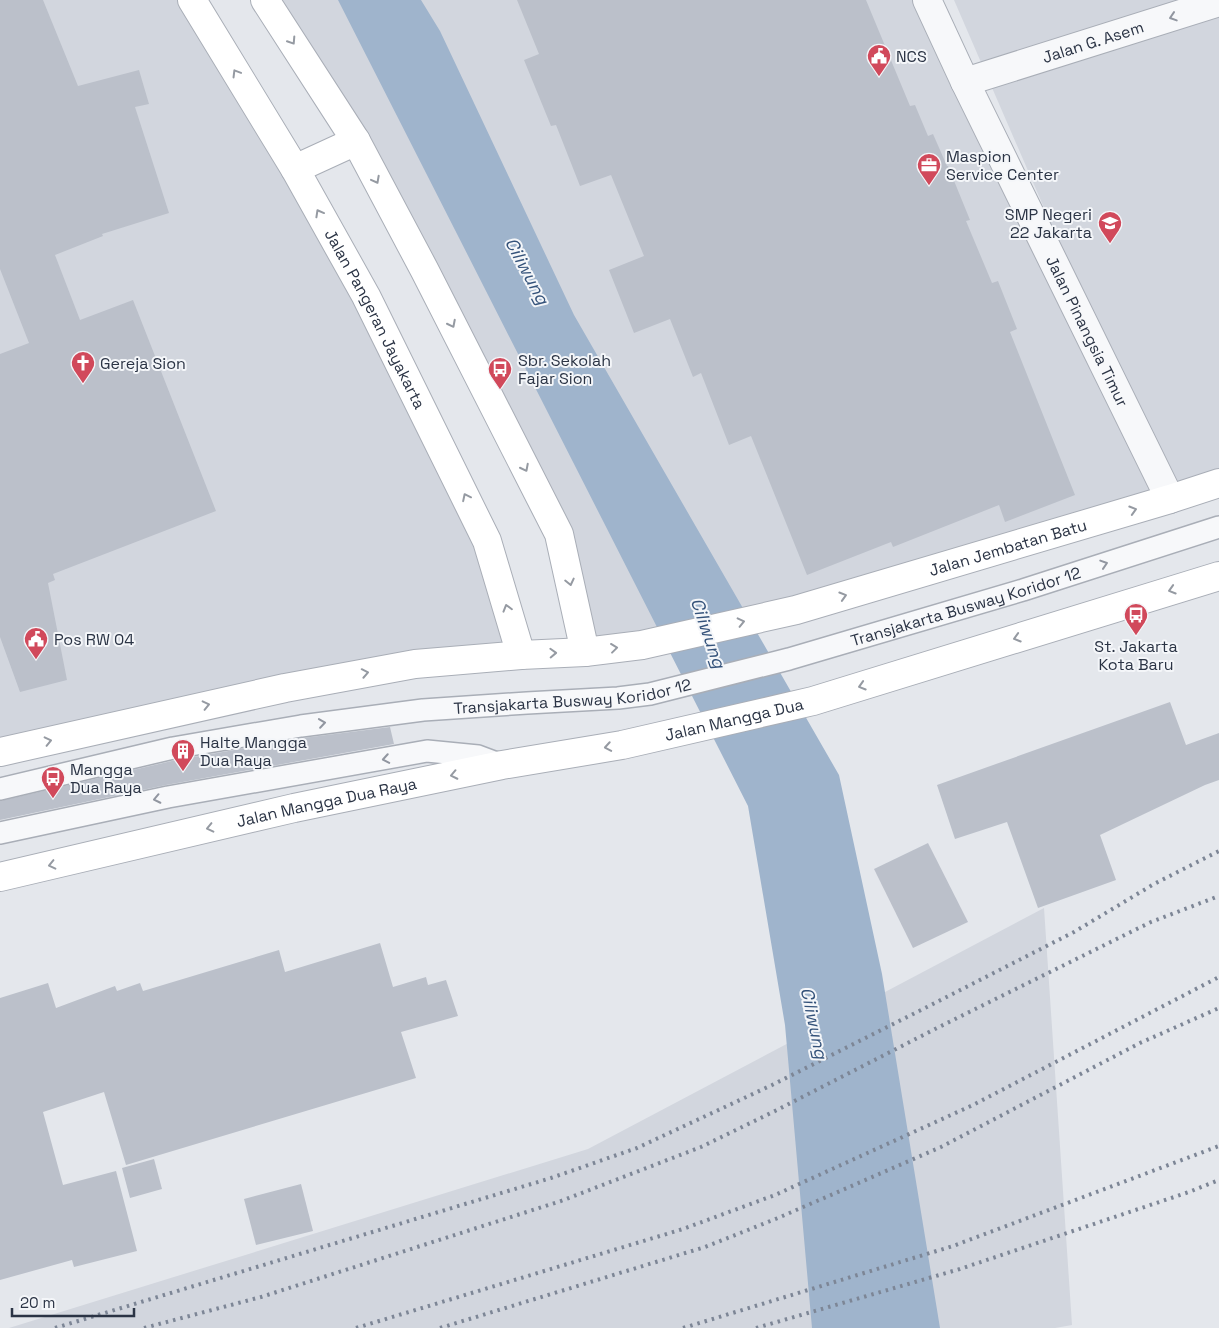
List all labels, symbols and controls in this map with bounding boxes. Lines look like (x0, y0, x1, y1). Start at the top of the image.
one-way arrow (1169, 11, 1177, 21)
street label: Jalan G. Asem (1040, 16, 1146, 68)
one-way arrow (285, 36, 295, 45)
public building icon: NCS (866, 43, 892, 77)
place label: NCS (896, 46, 927, 67)
one-way arrow (233, 70, 243, 79)
place label: Maspion Service Center (946, 146, 1059, 185)
office icon: Maspion Service Center (916, 152, 942, 186)
one-way arrow (370, 174, 380, 183)
place label: SMP Negeri 22 Jakarta (1005, 204, 1092, 243)
one-way arrow (316, 209, 326, 218)
school or university icon: SMP Negeri 22 Jakarta (1097, 210, 1123, 244)
street label: Jalan Pangeran Jayakarta (320, 225, 430, 412)
water label: Ciliwung (500, 233, 555, 310)
street label: Jalan Pinangsia Timur (1041, 252, 1133, 410)
one-way arrow (445, 318, 455, 327)
church icon: Gereja Sion (70, 350, 96, 384)
place label: Sbr. Sekolah Fajar Sion (518, 350, 611, 389)
place label: Gereja Sion (100, 353, 186, 374)
bus stop icon: Sbr. Sekolah Fajar Sion (487, 356, 513, 390)
one-way arrow (519, 463, 529, 472)
one-way arrow (462, 493, 472, 502)
one-way arrow (1128, 505, 1137, 515)
street label: Jalan Jembatan Batu (926, 514, 1089, 581)
one-way arrow (1099, 560, 1108, 570)
street label: Transjakarta Busway Koridor 12 (848, 562, 1083, 651)
one-way arrow (564, 577, 574, 586)
one-way arrow (1169, 585, 1177, 595)
one-way arrow (838, 591, 847, 601)
water label: Ciliwung (686, 595, 732, 672)
bus stop icon: St. Jakarta Kota Baru (1123, 602, 1149, 636)
one-way arrow (502, 604, 512, 612)
one-way arrow (736, 617, 745, 628)
public building icon: Pos RW 04 (23, 626, 49, 660)
place label: Pos RW 04 (54, 629, 134, 650)
one-way arrow (1013, 633, 1022, 643)
place label: St. Jakarta Kota Baru (1094, 636, 1178, 675)
one-way arrow (610, 643, 618, 654)
one-way arrow (549, 648, 557, 659)
one-way arrow (361, 668, 370, 678)
street label: Transjakarta Busway Koridor 12 (453, 674, 694, 719)
one-way arrow (858, 680, 866, 690)
street label: Jalan Mangga Dua (663, 694, 806, 746)
one-way arrow (202, 701, 211, 711)
one-way arrow (318, 719, 326, 729)
place label: Halte Mangga Dua Raya (200, 732, 307, 771)
one-way arrow (43, 736, 52, 747)
building icon: Halte Mangga Dua Raya (170, 738, 196, 772)
one-way arrow (604, 741, 613, 751)
one-way arrow (381, 753, 390, 763)
place label: Mangga Dua Raya (70, 759, 142, 798)
bus stop icon: Mangga Dua Raya (40, 765, 66, 799)
one-way arrow (450, 769, 459, 780)
street label: Jalan Mangga Dua Raya (234, 773, 419, 832)
one-way arrow (152, 793, 161, 804)
one-way arrow (205, 822, 214, 833)
one-way arrow (47, 859, 56, 870)
water label: Ciliwung (796, 985, 834, 1062)
scale bar (12, 1286, 135, 1318)
text: 20 m (20, 1293, 55, 1312)

